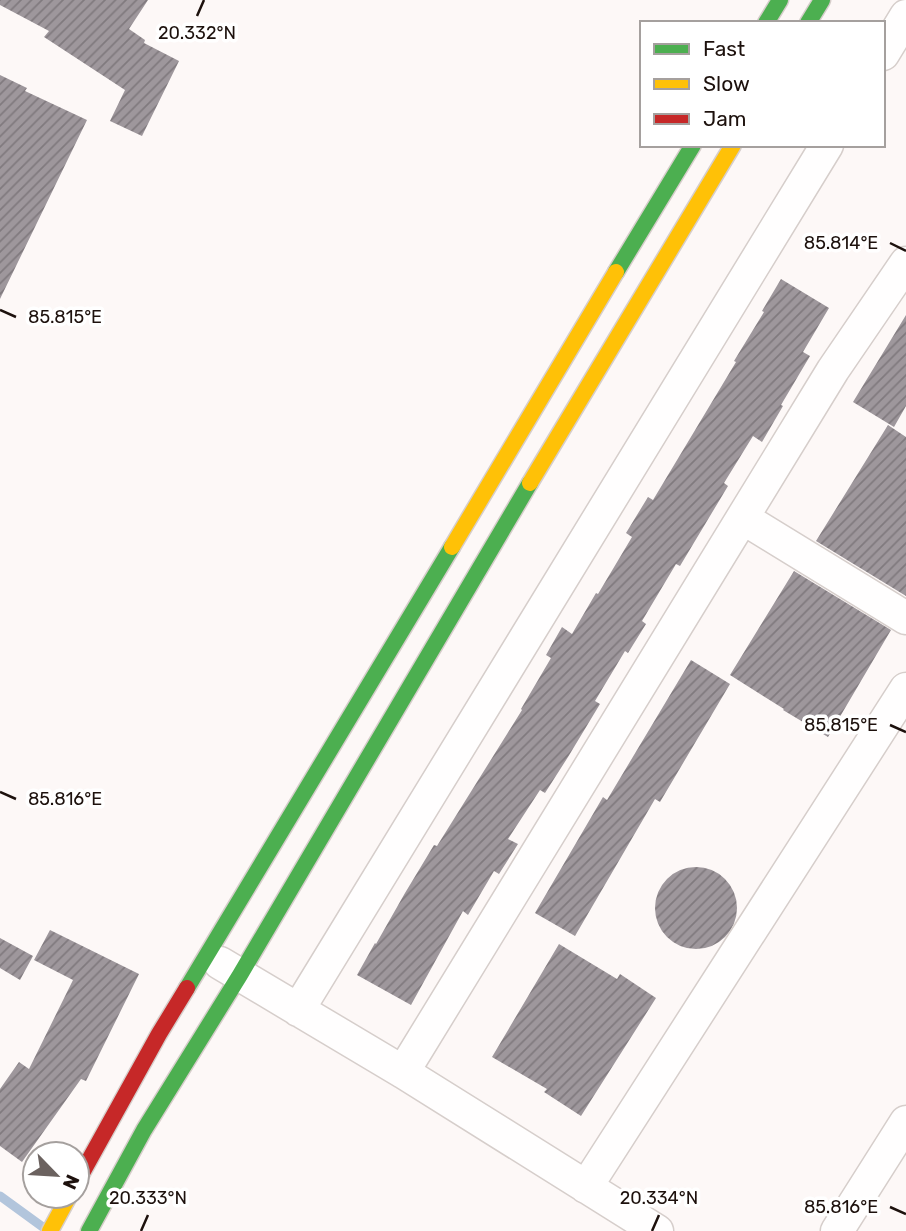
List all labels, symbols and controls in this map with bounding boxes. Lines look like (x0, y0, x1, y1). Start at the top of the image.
legend (640, 21, 885, 147)
text: 20.332°N (158, 22, 236, 44)
text: Fast (703, 36, 745, 61)
text: Slow (703, 71, 750, 96)
text: Jam (703, 106, 747, 131)
text: 85.814°E (804, 232, 878, 254)
text: 85.815°E (28, 306, 102, 328)
text: 85.815°E (804, 714, 878, 736)
text: 85.816°E (28, 788, 102, 810)
north arrow (21, 1140, 91, 1210)
text: N (58, 1171, 84, 1193)
text: 20.333°N (109, 1187, 187, 1209)
text: 20.334°N (620, 1187, 698, 1209)
text: 85.816°E (804, 1196, 878, 1218)

